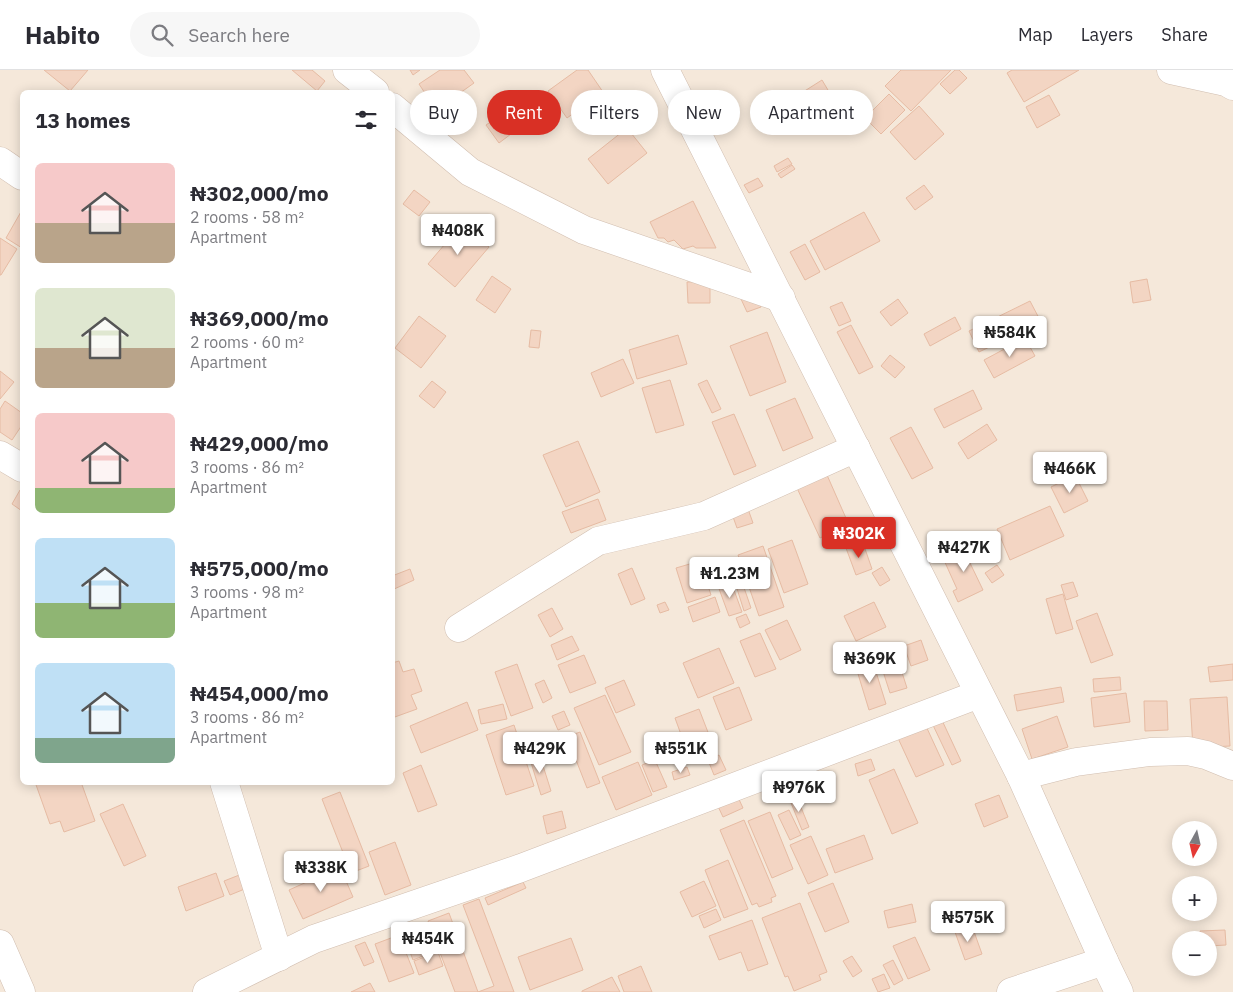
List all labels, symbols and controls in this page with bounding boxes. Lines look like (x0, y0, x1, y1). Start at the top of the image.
search box (130, 12, 480, 57)
text: Habito (25, 19, 100, 51)
icon: search (148, 21, 176, 49)
text: Search here (188, 23, 290, 47)
text: Map (1018, 23, 1053, 46)
text: Layers (1081, 23, 1133, 46)
text: Share (1161, 23, 1208, 46)
chip: Buy (410, 90, 477, 135)
chip: Rent (487, 90, 561, 135)
chip: Filters (571, 90, 658, 135)
chip: New (668, 90, 740, 135)
chip: Apartment (750, 90, 873, 135)
text: 13 homes (35, 106, 131, 134)
icon: filters (352, 106, 380, 134)
text: ₦302,000/mo (190, 179, 328, 207)
icon: home (75, 183, 135, 243)
text: 2 rooms · 58 m² (190, 207, 304, 227)
pin: ₦408K (423, 214, 493, 256)
text: ₦408K (432, 220, 484, 240)
text: Apartment (190, 227, 267, 247)
text: ₦369,000/mo (190, 304, 328, 332)
icon: home (75, 308, 135, 368)
pin: ₦584K (975, 316, 1045, 358)
text: ₦584K (984, 322, 1036, 342)
text: 2 rooms · 60 m² (190, 332, 304, 352)
text: Apartment (190, 352, 267, 372)
text: ₦429,000/mo (190, 429, 328, 457)
icon: home (75, 433, 135, 493)
pin: ₦466K (1035, 452, 1105, 494)
text: 3 rooms · 86 m² (190, 457, 304, 477)
text: ₦466K (1044, 458, 1096, 478)
text: Apartment (190, 477, 267, 497)
pin: ₦302K (824, 516, 894, 559)
text: ₦302K (833, 523, 885, 543)
pin: ₦427K (929, 530, 999, 573)
text: ₦427K (938, 537, 990, 557)
text: ₦575,000/mo (190, 554, 328, 582)
pin: ₦1.23M (689, 556, 771, 599)
icon: home (75, 558, 135, 618)
text: ₦1.23M (700, 563, 760, 583)
text: 3 rooms · 98 m² (190, 582, 304, 602)
text: Apartment (190, 602, 267, 622)
pin: ₦369K (835, 642, 905, 684)
text: ₦369K (844, 648, 896, 668)
text: ₦454,000/mo (190, 679, 328, 707)
icon: home (75, 683, 135, 743)
text: 3 rooms · 86 m² (190, 707, 304, 727)
text: Apartment (190, 727, 267, 747)
pin: ₦429K (505, 732, 575, 774)
pin: ₦551K (646, 732, 716, 774)
text: ₦429K (514, 738, 566, 758)
text: ₦551K (655, 738, 707, 758)
pin: ₦976K (764, 770, 834, 813)
text: ₦976K (773, 777, 825, 797)
north arrow (1172, 821, 1218, 866)
map controls (1172, 821, 1217, 976)
pin: ₦338K (286, 850, 356, 893)
text: ₦338K (295, 857, 347, 877)
button: + (1172, 876, 1217, 921)
pin: ₦575K (933, 900, 1003, 943)
text: ₦575K (942, 907, 994, 927)
pin: ₦454K (393, 922, 463, 964)
text: ₦454K (402, 928, 454, 948)
button: − (1172, 931, 1217, 976)

